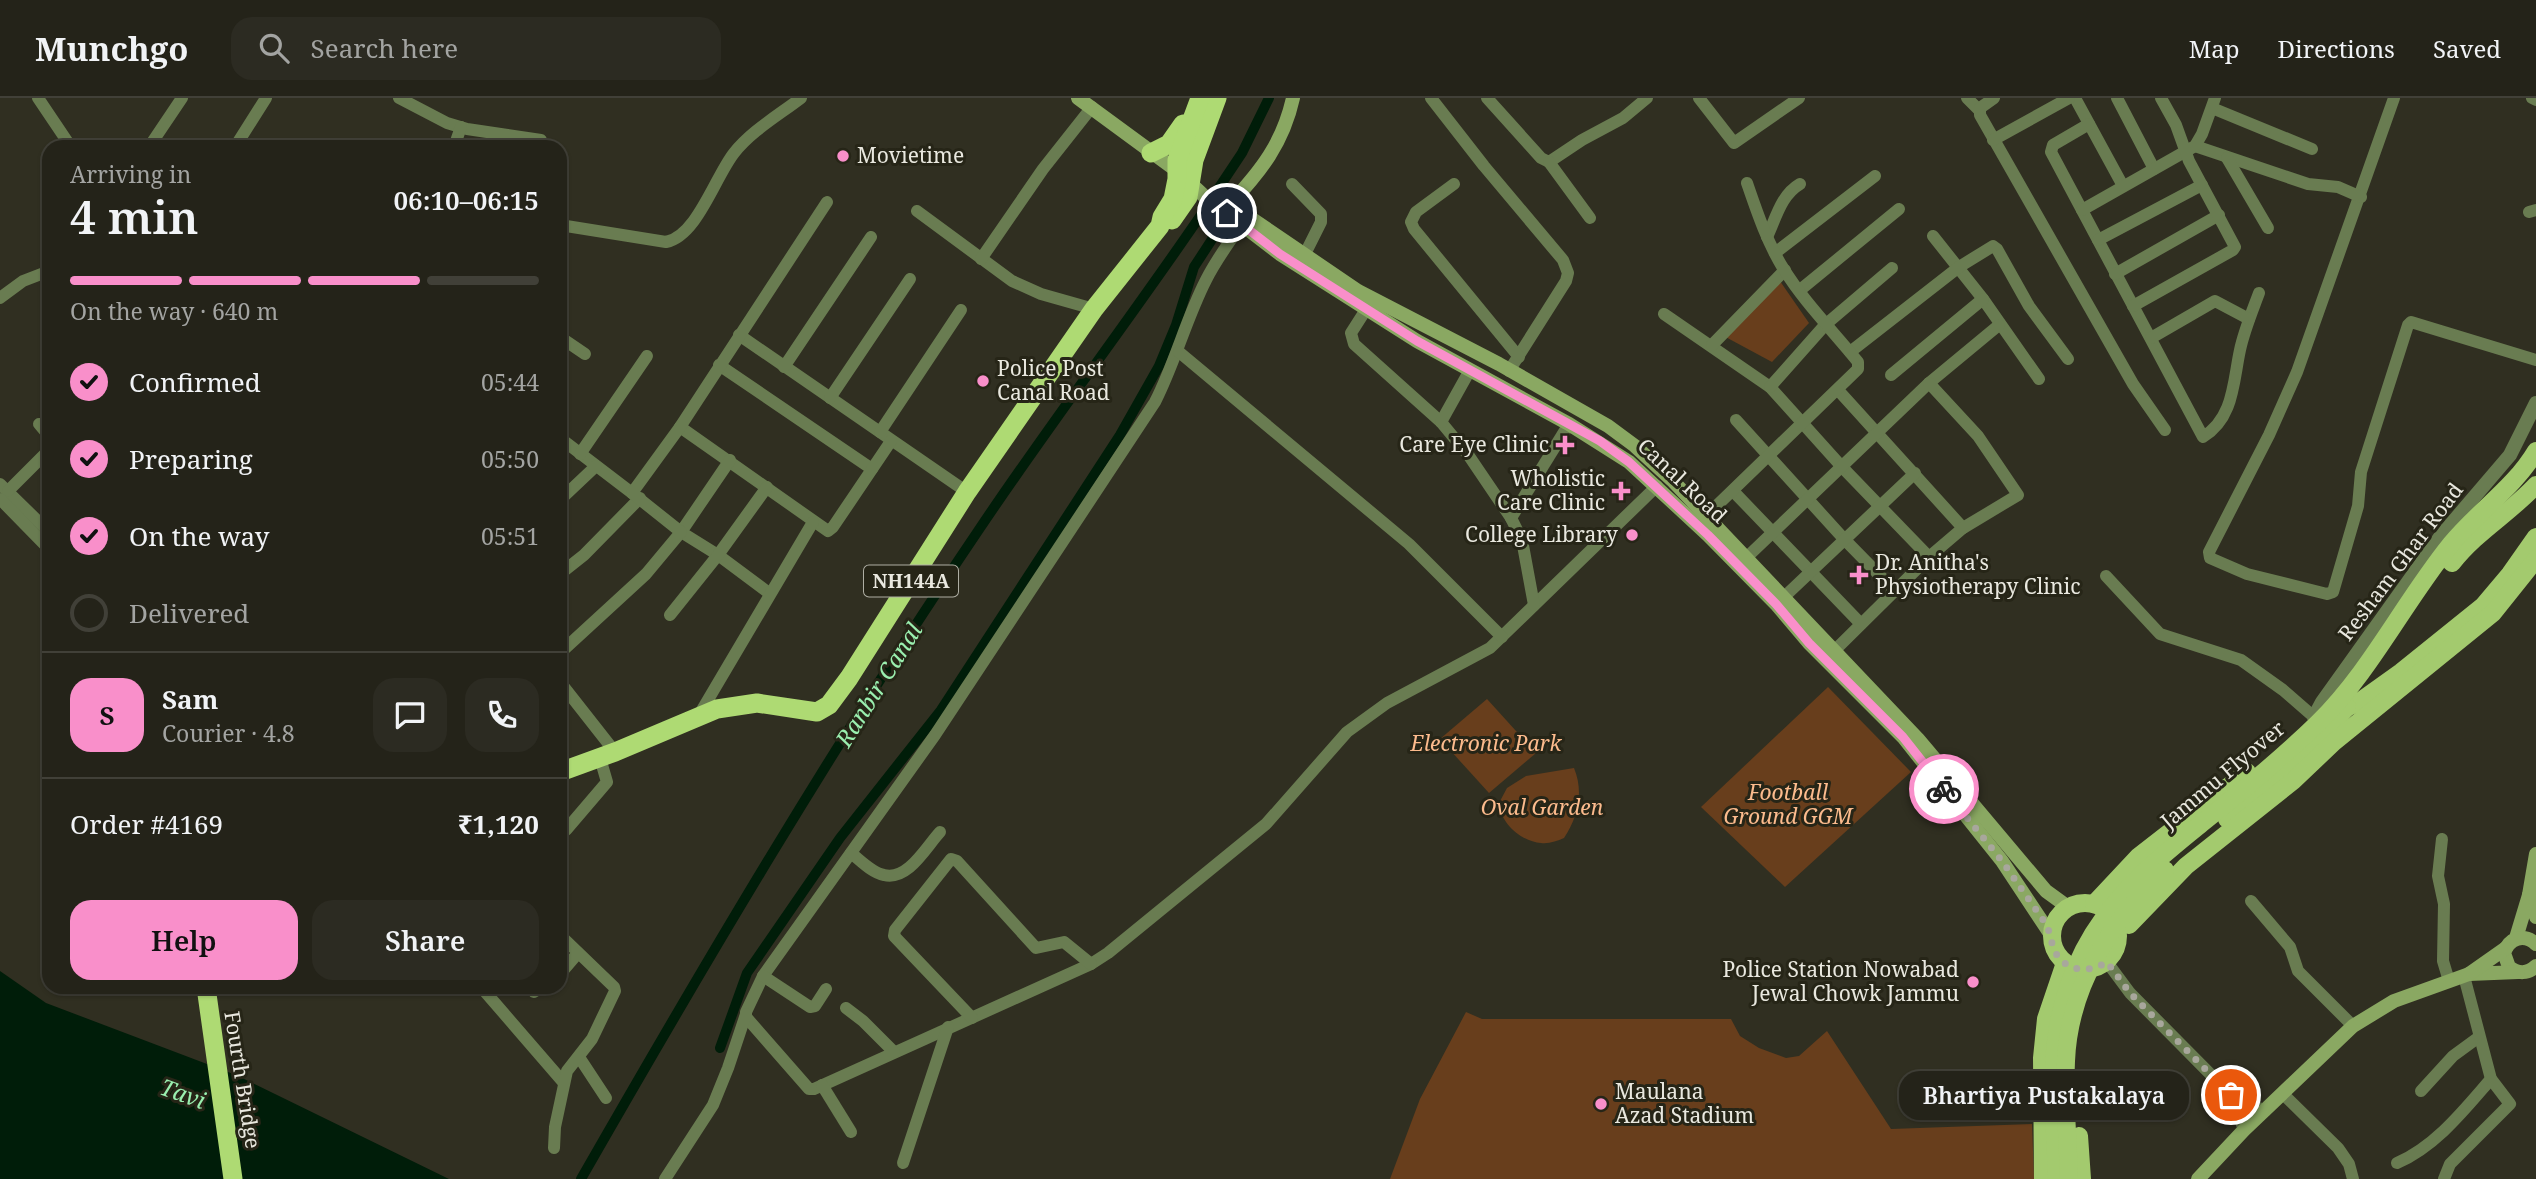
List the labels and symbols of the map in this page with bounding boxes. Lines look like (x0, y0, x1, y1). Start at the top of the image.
place label: Movietime (857, 141, 964, 169)
marker: Movietime (835, 148, 851, 164)
pin (1197, 183, 1257, 243)
place label: Police Post Canal Road (997, 354, 1110, 406)
marker: Police Post Canal Road (975, 373, 991, 389)
place label: Care Eye Clinic (1399, 430, 1549, 458)
street label: Canal Road (1632, 432, 1734, 529)
marker: Care Eye Clinic (1555, 435, 1575, 455)
place label: Wholistic Care Clinic (1497, 464, 1605, 516)
street label: Resham Ghar Road (2332, 477, 2469, 646)
marker: Wholistic Care Clinic (1611, 481, 1631, 501)
place label: College Library (1465, 520, 1618, 548)
marker: College Library (1624, 527, 1640, 543)
place label: Dr. Anitha's Physiotherapy Clinic (1875, 548, 2081, 600)
marker: Dr. Anitha's Physiotherapy Clinic (1849, 565, 1869, 585)
road number: NH144A (864, 566, 958, 596)
water label: Ranbir Canal (827, 616, 929, 754)
street label: Jammu Flyover (2154, 714, 2290, 835)
park label: Electronic Park (1410, 729, 1562, 757)
courier (1909, 754, 1979, 824)
park label: Football Ground GGM (1724, 778, 1854, 830)
park label: Oval Garden (1481, 793, 1604, 821)
place label: Police Station Nowabad Jewal Chowk Jammu (1722, 955, 1959, 1007)
marker: Police Station Nowabad Jewal Chowk Jammu (1965, 974, 1981, 990)
street label: Fourth Bridge (218, 1009, 268, 1151)
pin (2201, 1065, 2261, 1125)
water label: Tavi (156, 1070, 210, 1116)
callout: Bhartiya Pustakalaya (1898, 1070, 2189, 1119)
place label: Maulana Azad Stadium (1615, 1077, 1754, 1129)
marker: Maulana Azad Stadium (1593, 1096, 1609, 1112)

